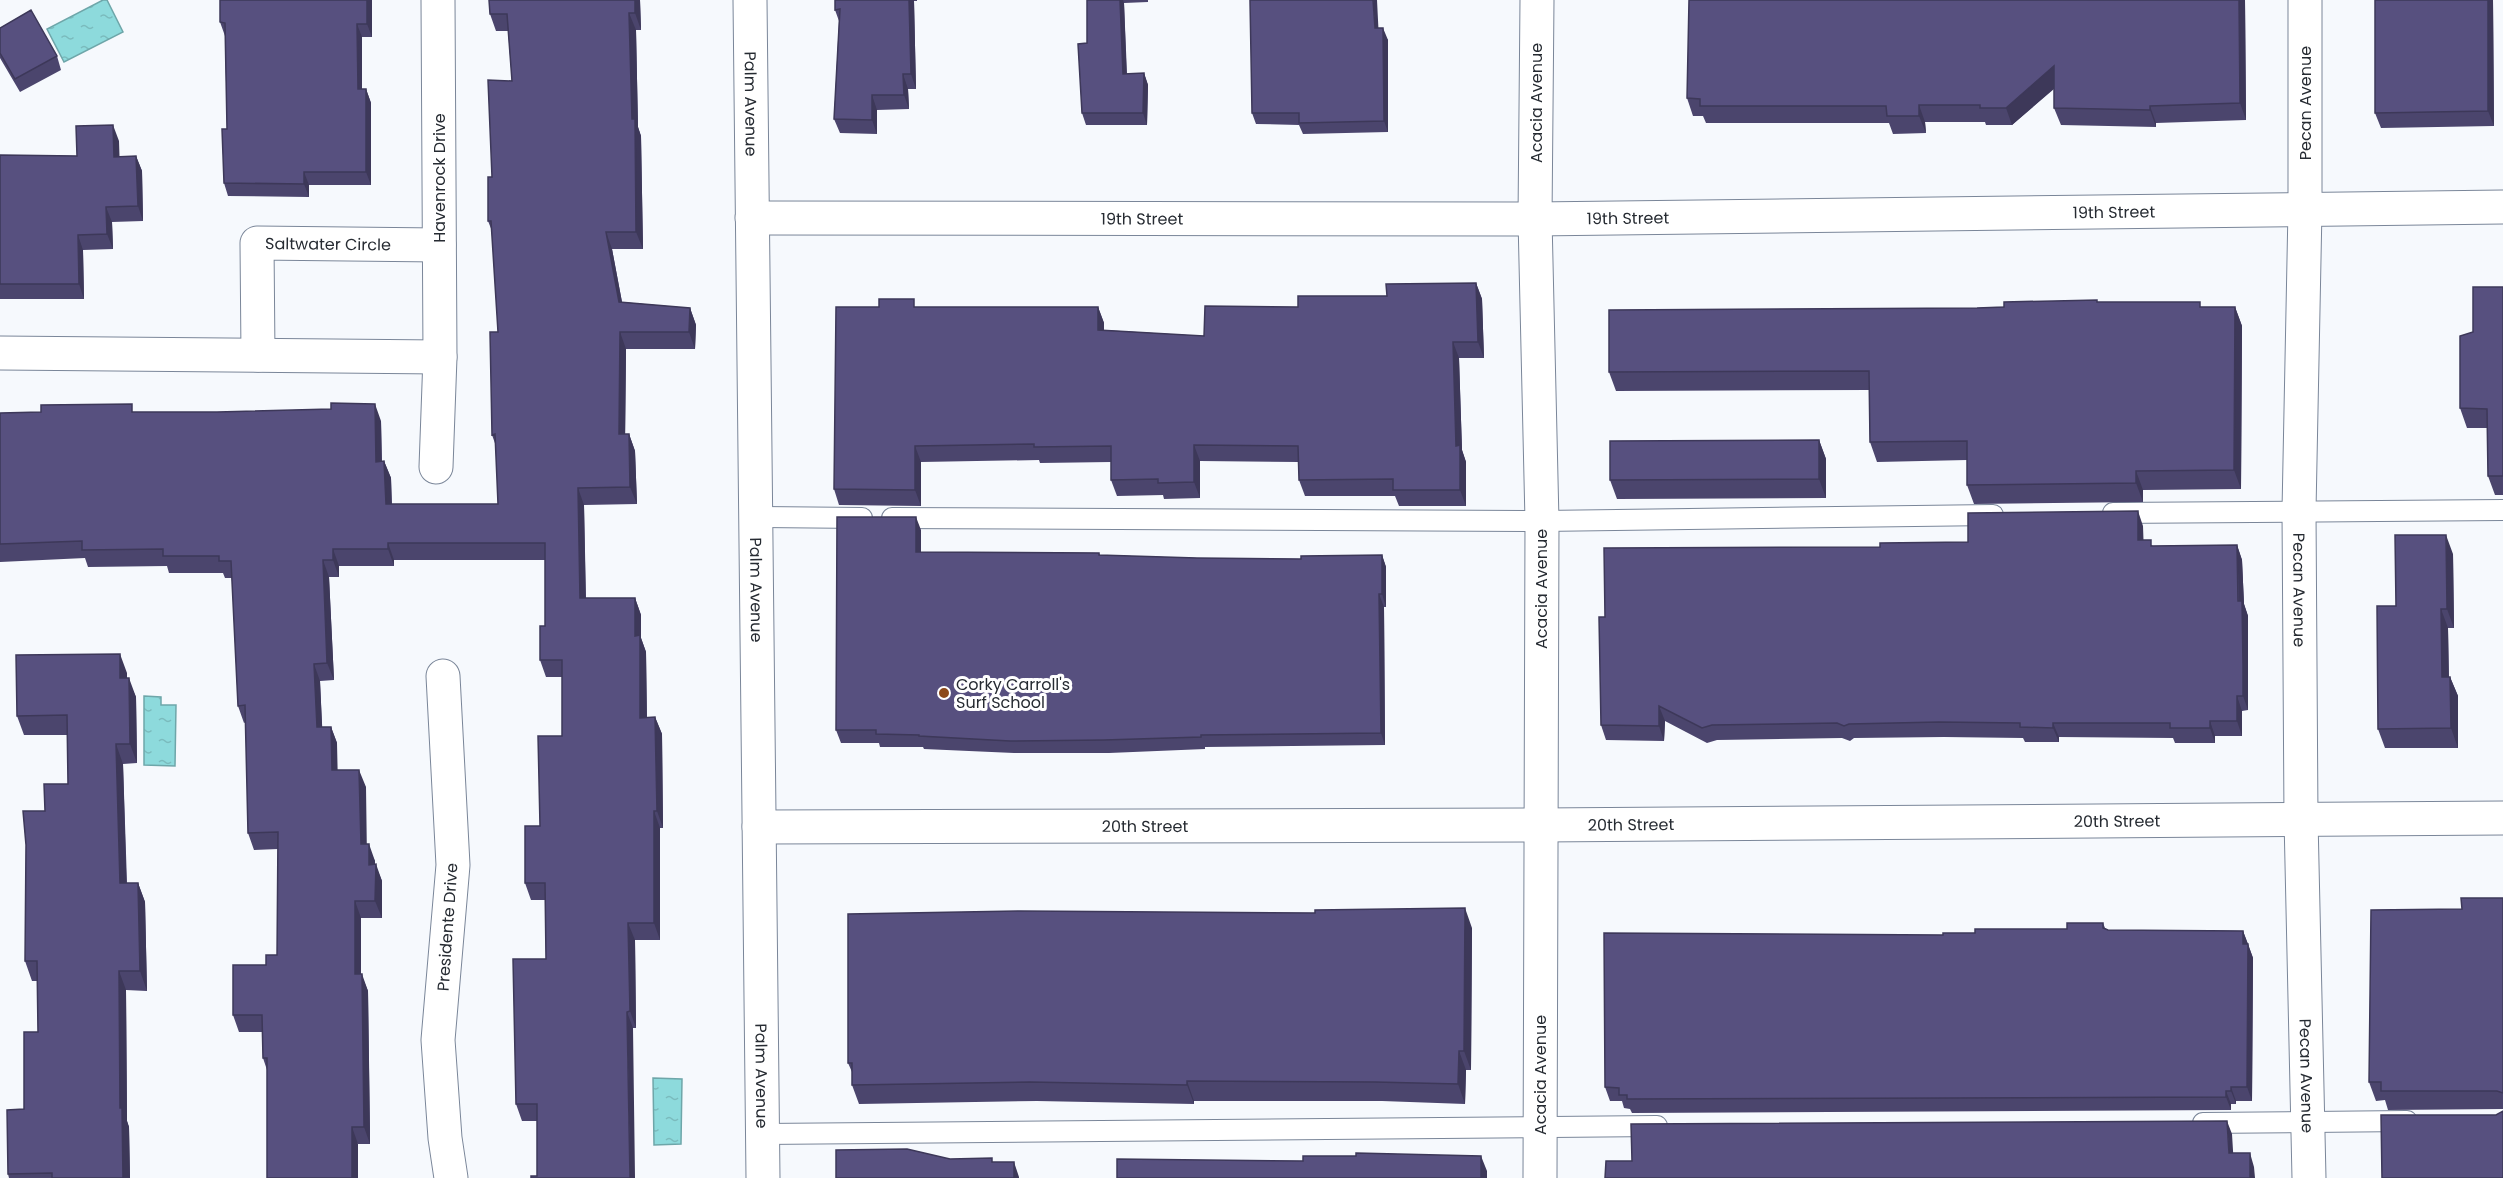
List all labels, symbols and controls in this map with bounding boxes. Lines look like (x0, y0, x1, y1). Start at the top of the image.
street label: Acacia Avenue (1525, 43, 1548, 163)
street label: Pecan Avenue (2294, 46, 2317, 160)
street label: Palm Avenue (739, 51, 763, 157)
street label: Havenrock Drive (428, 113, 451, 243)
street label: 19th Street (2073, 200, 2155, 224)
street label: 19th Street (1587, 206, 1670, 230)
street label: 19th Street (1101, 207, 1183, 231)
street label: Saltwater Circle (265, 232, 391, 256)
street label: Acacia Avenue (1530, 529, 1553, 649)
street label: Pecan Avenue (2287, 533, 2311, 647)
street label: Palm Avenue (744, 537, 768, 643)
place label: Corky Carroll's Surf School (956, 673, 1070, 714)
marker: Corky Carroll's Surf School (937, 686, 951, 700)
street label: 20th Street (2074, 809, 2160, 833)
street label: 20th Street (1588, 813, 1675, 837)
street label: 20th Street (1102, 815, 1188, 838)
street label: Presidente Drive (432, 862, 463, 992)
street label: Acacia Avenue (1529, 1015, 1552, 1135)
street label: Pecan Avenue (2293, 1018, 2319, 1133)
street label: Palm Avenue (749, 1023, 773, 1129)

